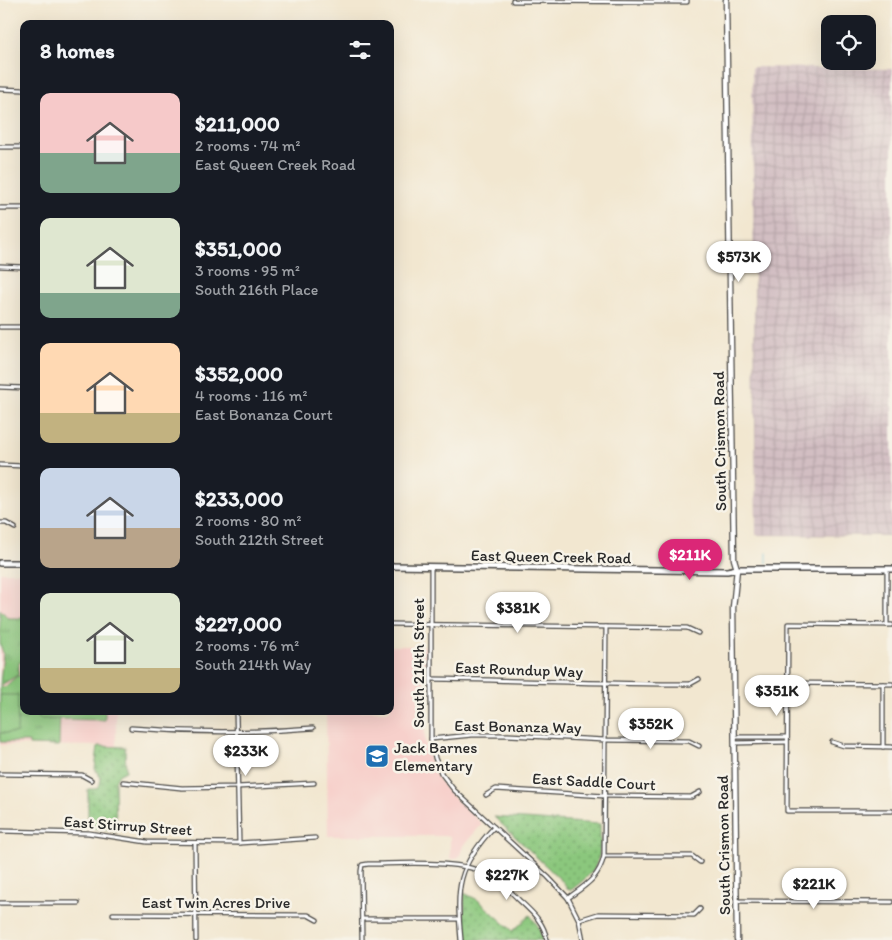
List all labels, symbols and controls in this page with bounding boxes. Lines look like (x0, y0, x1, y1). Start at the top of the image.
map controls (821, 15, 876, 70)
button: locate (821, 15, 876, 70)
icon: filters (346, 36, 374, 64)
text: 8 homes (40, 38, 115, 63)
text: $211,000 (195, 111, 280, 136)
icon: home (80, 113, 140, 173)
text: 2 rooms · 74 m² (195, 136, 300, 155)
text: East Queen Creek Road (195, 155, 356, 174)
text: $351,000 (195, 236, 282, 261)
icon: home (80, 238, 140, 298)
pin: $573K (704, 240, 774, 283)
text: $573K (717, 247, 761, 266)
text: 3 rooms · 95 m² (195, 261, 300, 280)
text: South 216th Place (195, 280, 318, 299)
text: $352,000 (195, 361, 283, 386)
icon: home (80, 363, 140, 423)
street label: South Crismon Road (709, 371, 730, 511)
text: 4 rooms · 116 m² (195, 386, 307, 405)
text: East Bonanza Court (195, 405, 333, 424)
text: $233,000 (195, 486, 283, 511)
icon: home (80, 488, 140, 548)
text: 2 rooms · 80 m² (195, 511, 301, 530)
text: South 212th Street (195, 530, 324, 549)
pin: $211K (655, 538, 725, 581)
text: $211K (669, 545, 711, 564)
street label: East Queen Creek Road (471, 546, 632, 567)
pin: $381K (483, 592, 553, 634)
street label: South 214th Street (409, 598, 428, 728)
text: $381K (496, 598, 540, 617)
text: $227,000 (195, 611, 282, 636)
icon: home (80, 613, 140, 673)
text: 2 rooms · 76 m² (195, 636, 299, 655)
text: South 214th Way (195, 655, 311, 674)
street label: East Roundup Way (455, 658, 584, 681)
pin: $351K (742, 674, 812, 717)
text: $351K (756, 681, 798, 700)
pin: $352K (616, 708, 686, 750)
text: $352K (629, 714, 673, 733)
street label: East Bonanza Way (454, 716, 582, 737)
pin: $233K (211, 734, 281, 777)
place label: Jack Barnes Elementary (394, 738, 477, 775)
text: $233K (224, 741, 268, 760)
school or university icon: Jack Barnes Elementary (364, 743, 390, 769)
street label: East Saddle Court (532, 769, 656, 794)
street label: South Crismon Road (713, 775, 734, 915)
street label: East Stirrup Street (63, 812, 193, 839)
pin: $227K (472, 858, 542, 901)
text: $227K (485, 865, 529, 884)
pin: $221K (779, 868, 849, 910)
text: $221K (793, 874, 835, 893)
street label: East Twin Acres Drive (142, 893, 290, 912)

